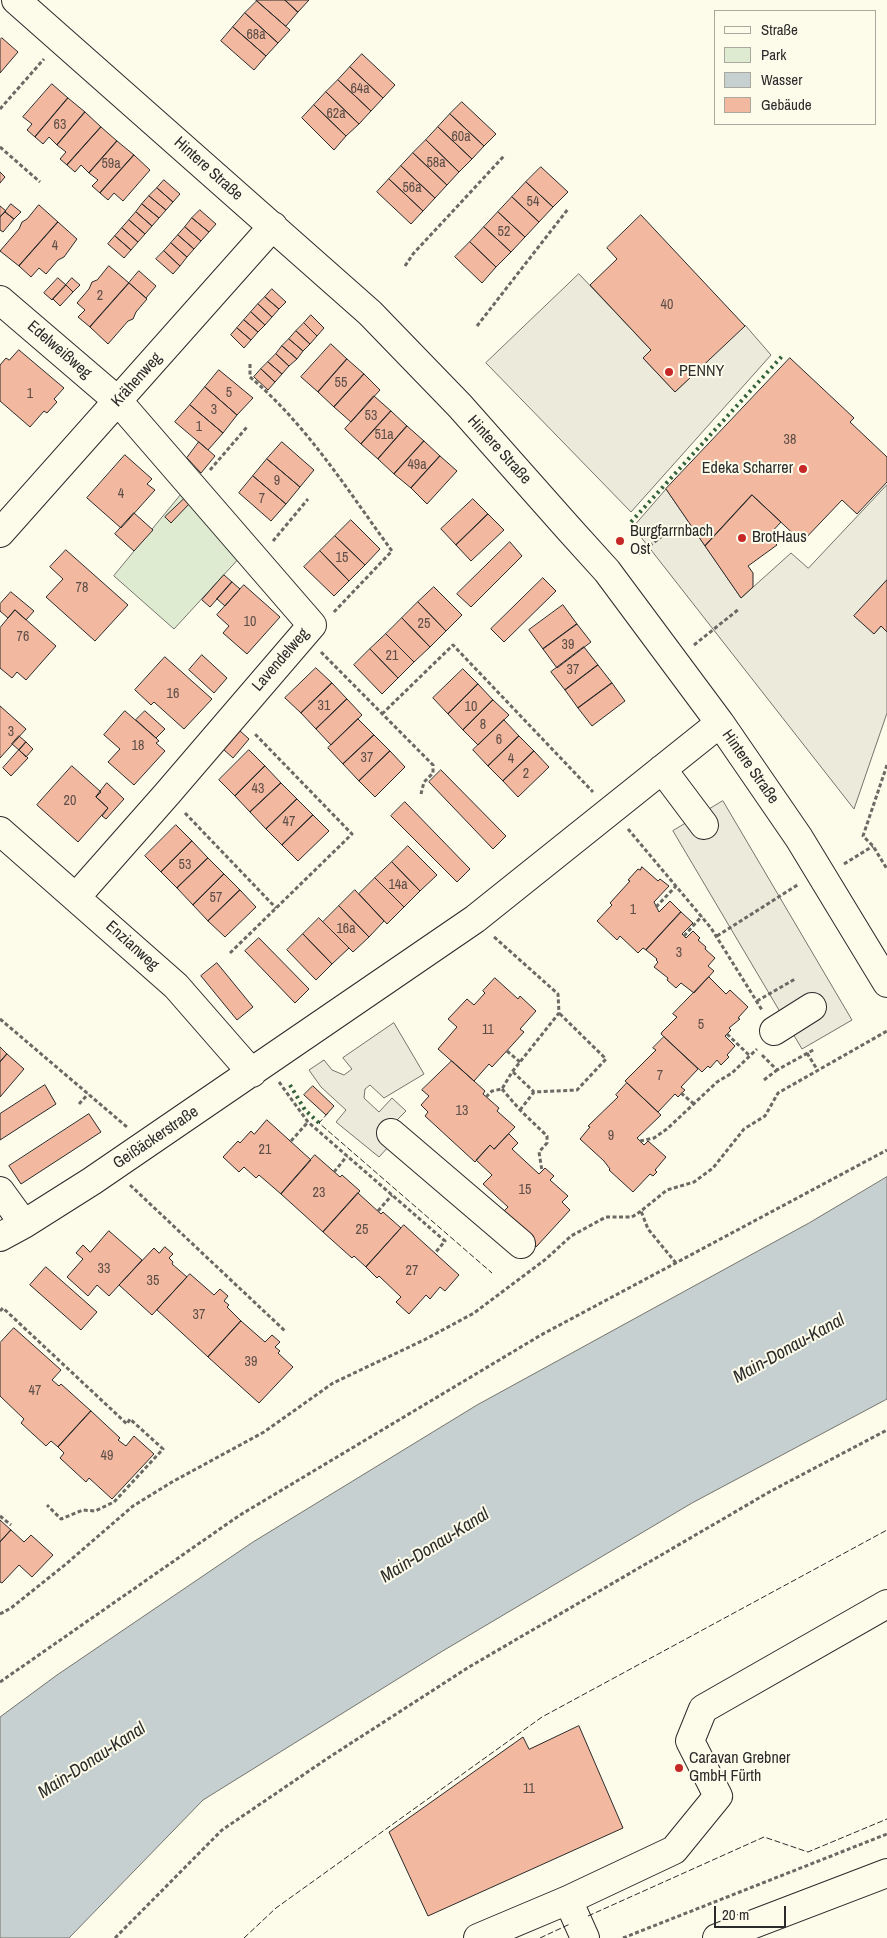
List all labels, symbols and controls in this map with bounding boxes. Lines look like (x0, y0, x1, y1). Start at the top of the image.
legend (714, 10, 877, 125)
text: Straße (761, 19, 798, 40)
house number: 68a (246, 27, 266, 43)
text: Park (761, 44, 786, 65)
text: Wasser (761, 69, 802, 90)
house number: 64a (350, 81, 370, 97)
text: Gebäude (761, 94, 812, 115)
house number: 62a (326, 106, 346, 122)
house number: 63 (54, 117, 66, 133)
house number: 60a (451, 129, 471, 145)
street label: Hintere Straße (170, 133, 246, 205)
house number: 58a (426, 155, 446, 171)
house number: 59a (101, 156, 121, 172)
house number: 56a (402, 180, 422, 196)
house number: 54 (527, 194, 539, 210)
house number: 52 (498, 224, 510, 240)
house number: 4 (52, 238, 58, 254)
house number: 2 (97, 288, 103, 304)
house number: 40 (661, 297, 673, 313)
street label: Edelweißweg (23, 317, 95, 383)
street label: Krähenweg (108, 349, 166, 411)
place label: PENNY (679, 362, 724, 382)
marker: PENNY (663, 366, 675, 378)
house number: 55 (335, 375, 347, 391)
house number: 5 (226, 385, 232, 401)
house number: 1 (27, 386, 33, 402)
house number: 3 (211, 402, 217, 418)
house number: 53 (365, 408, 377, 424)
street label: Hintere Straße (463, 412, 535, 488)
house number: 1 (196, 419, 202, 435)
house number: 51a (374, 427, 394, 443)
house number: 38 (784, 432, 796, 448)
house number: 49a (407, 457, 427, 473)
place label: Edeka Scharrer (702, 459, 793, 479)
marker: Edeka Scharrer (797, 463, 809, 475)
house number: 9 (274, 473, 280, 489)
house number: 4 (118, 486, 124, 502)
house number: 7 (259, 491, 265, 507)
place label: Burgfarrnbach Ost (630, 522, 713, 560)
place label: BrotHaus (752, 528, 807, 548)
marker: BrotHaus (736, 532, 748, 544)
marker: Burgfarrnbach Ost (614, 535, 626, 547)
house number: 15 (336, 550, 348, 566)
house number: 78 (76, 580, 88, 596)
house number: 10 (244, 614, 256, 630)
house number: 25 (418, 616, 430, 632)
street label: Lavendelweg (248, 625, 314, 695)
house number: 76 (17, 629, 29, 645)
house number: 39 (562, 637, 574, 653)
house number: 21 (386, 648, 398, 664)
house number: 37 (567, 662, 579, 678)
house number: 16 (167, 686, 179, 702)
house number: 31 (318, 698, 330, 714)
house number: 10 (465, 699, 477, 715)
house number: 8 (480, 717, 486, 733)
house number: 3 (8, 724, 14, 740)
street label: Hintere Straße (717, 726, 783, 808)
house number: 6 (496, 732, 502, 748)
house number: 18 (132, 738, 144, 754)
house number: 37 (361, 750, 373, 766)
house number: 4 (508, 751, 514, 767)
house number: 2 (523, 766, 529, 782)
house number: 43 (252, 781, 264, 797)
house number: 20 (64, 793, 76, 809)
house number: 47 (283, 814, 295, 830)
house number: 53 (179, 857, 191, 873)
house number: 14a (388, 877, 408, 893)
house number: 57 (210, 890, 222, 906)
house number: 1 (630, 902, 636, 918)
street label: Enzianweg (101, 917, 163, 975)
house number: 16a (336, 921, 356, 937)
house number: 3 (676, 945, 682, 961)
house number: 5 (698, 1017, 704, 1033)
house number: 11 (482, 1022, 494, 1038)
house number: 7 (657, 1068, 663, 1084)
street label: Geißäckerstraße (110, 1103, 202, 1173)
house number: 13 (456, 1103, 468, 1119)
house number: 9 (608, 1128, 614, 1144)
house number: 21 (259, 1142, 271, 1158)
house number: 15 (519, 1182, 531, 1198)
house number: 23 (313, 1185, 325, 1201)
house number: 25 (356, 1222, 368, 1238)
house number: 33 (98, 1261, 110, 1277)
house number: 27 (406, 1263, 418, 1279)
house number: 35 (147, 1273, 159, 1289)
house number: 37 (193, 1307, 205, 1323)
water label: Main-Donau-Kanal (730, 1310, 848, 1388)
house number: 39 (245, 1354, 257, 1370)
house number: 47 (29, 1383, 41, 1399)
house number: 49 (101, 1448, 113, 1464)
water label: Main-Donau-Kanal (377, 1504, 493, 1588)
water label: Main-Donau-Kanal (34, 1718, 150, 1804)
place label: Caravan Grebner GmbH Fürth (689, 1749, 790, 1787)
marker: Caravan Grebner GmbH Fürth (673, 1762, 685, 1774)
house number: 11 (523, 1781, 535, 1797)
scale bar (717, 1896, 790, 1928)
text: 20 m (722, 1904, 749, 1925)

